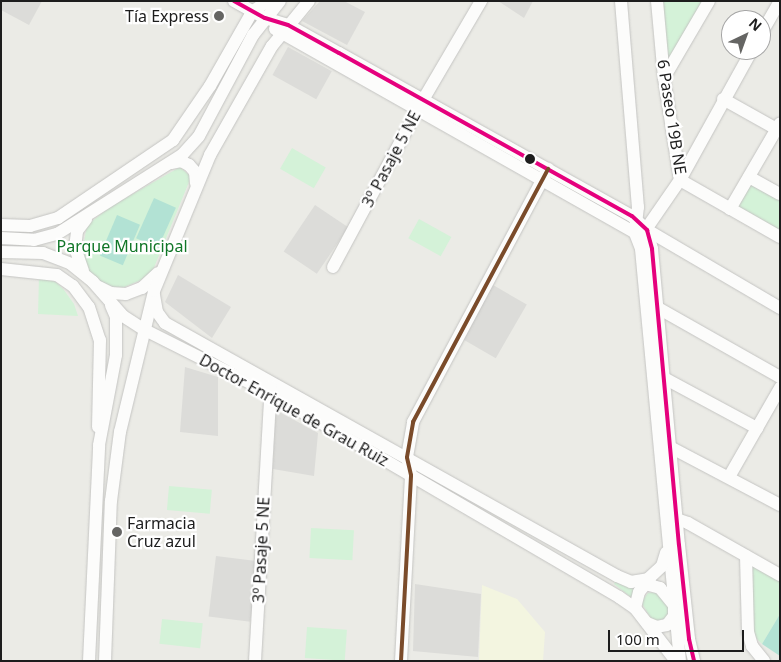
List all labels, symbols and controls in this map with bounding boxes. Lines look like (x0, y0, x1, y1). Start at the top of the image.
place label: Tía Express (125, 6, 209, 26)
marker: Tía Express (213, 10, 225, 22)
north arrow (721, 10, 771, 60)
text: N (745, 13, 766, 35)
street label: 6 Paseo 19B NE (653, 58, 691, 176)
street label: 3º Pasaje 5 NE (358, 108, 424, 210)
unlabelled marker (525, 154, 535, 164)
park label: Parque Municipal (56, 236, 188, 256)
street label: Doctor Enrique de Grau Ruiz (196, 350, 392, 470)
street label: 3º Pasaje 5 NE (249, 496, 273, 604)
place label: Farmacia Cruz azul (127, 513, 196, 551)
marker: Farmacia Cruz azul (111, 526, 123, 538)
scale bar (611, 620, 747, 652)
text: 100 m (616, 629, 660, 649)

